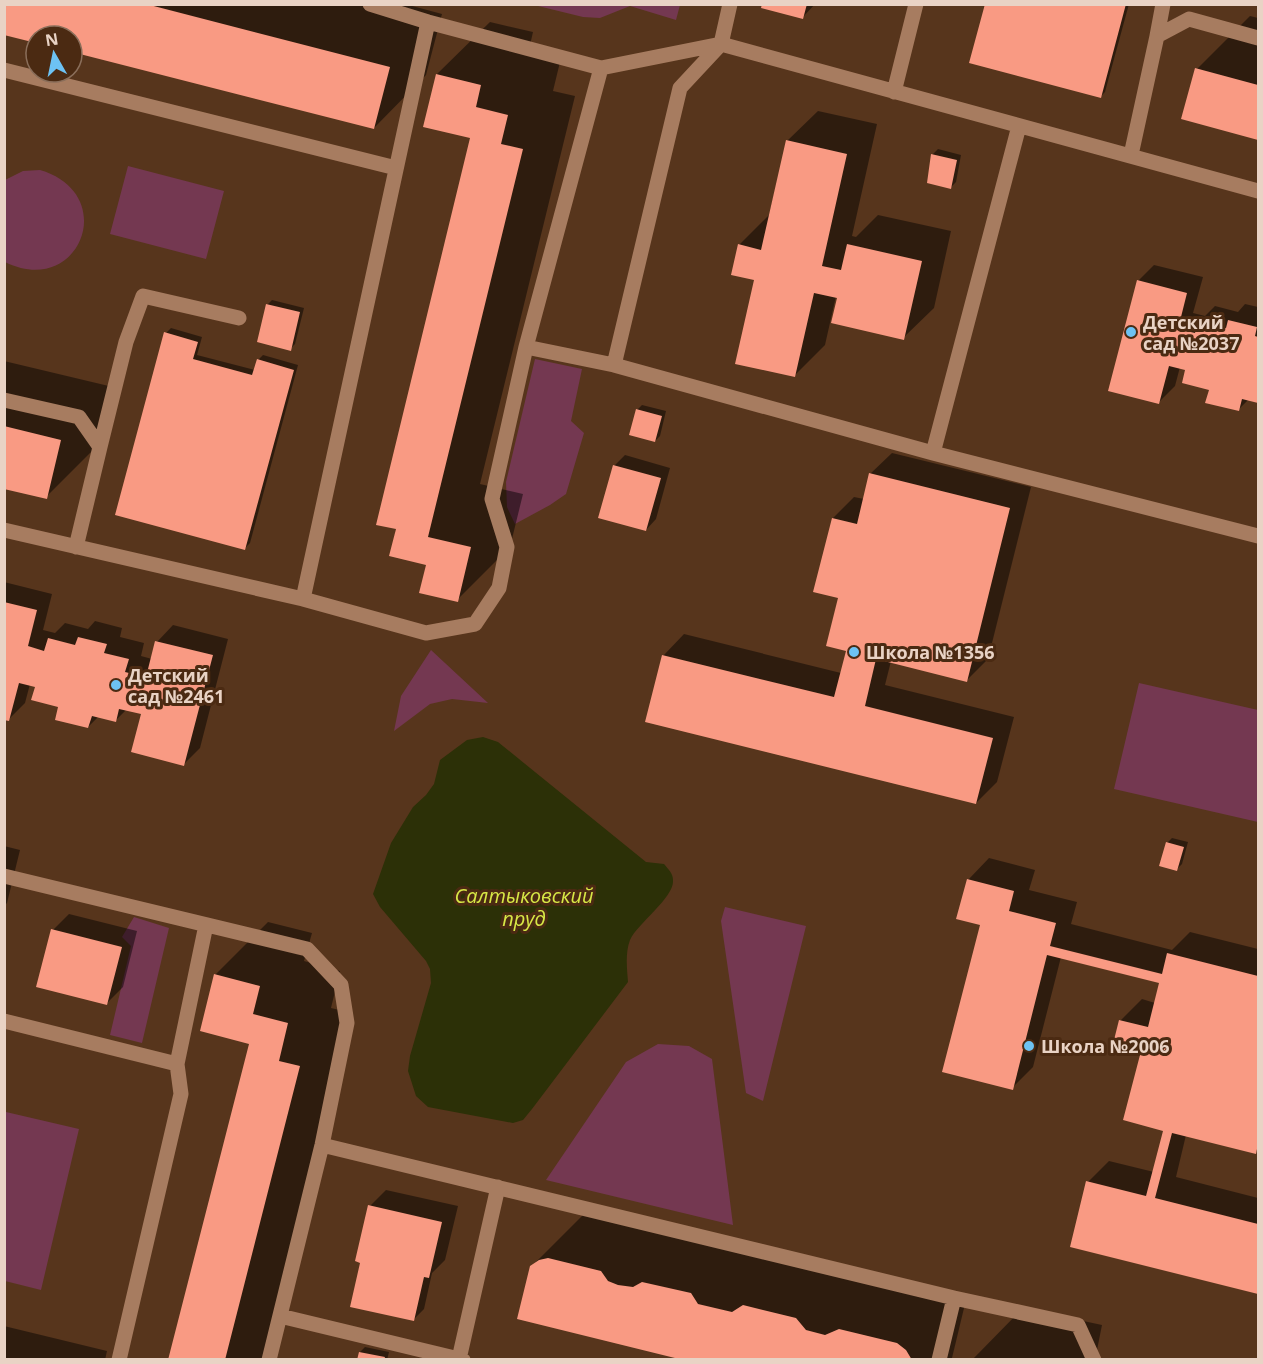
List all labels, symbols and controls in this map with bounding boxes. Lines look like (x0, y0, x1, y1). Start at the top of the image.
north arrow (24, 24, 84, 84)
text: N (44, 27, 60, 51)
place label: Детский сад №2037 (1143, 310, 1239, 355)
marker: Детский сад №2037 (1124, 325, 1138, 339)
place label: Школа №1356 (866, 640, 995, 664)
marker: Школа №1356 (847, 645, 861, 659)
place label: Детский сад №2461 (128, 663, 224, 708)
marker: Детский сад №2461 (109, 678, 123, 692)
water label: Салтыковский пруд (455, 882, 594, 932)
place label: Школа №2006 (1041, 1034, 1170, 1058)
marker: Школа №2006 (1022, 1039, 1036, 1053)

